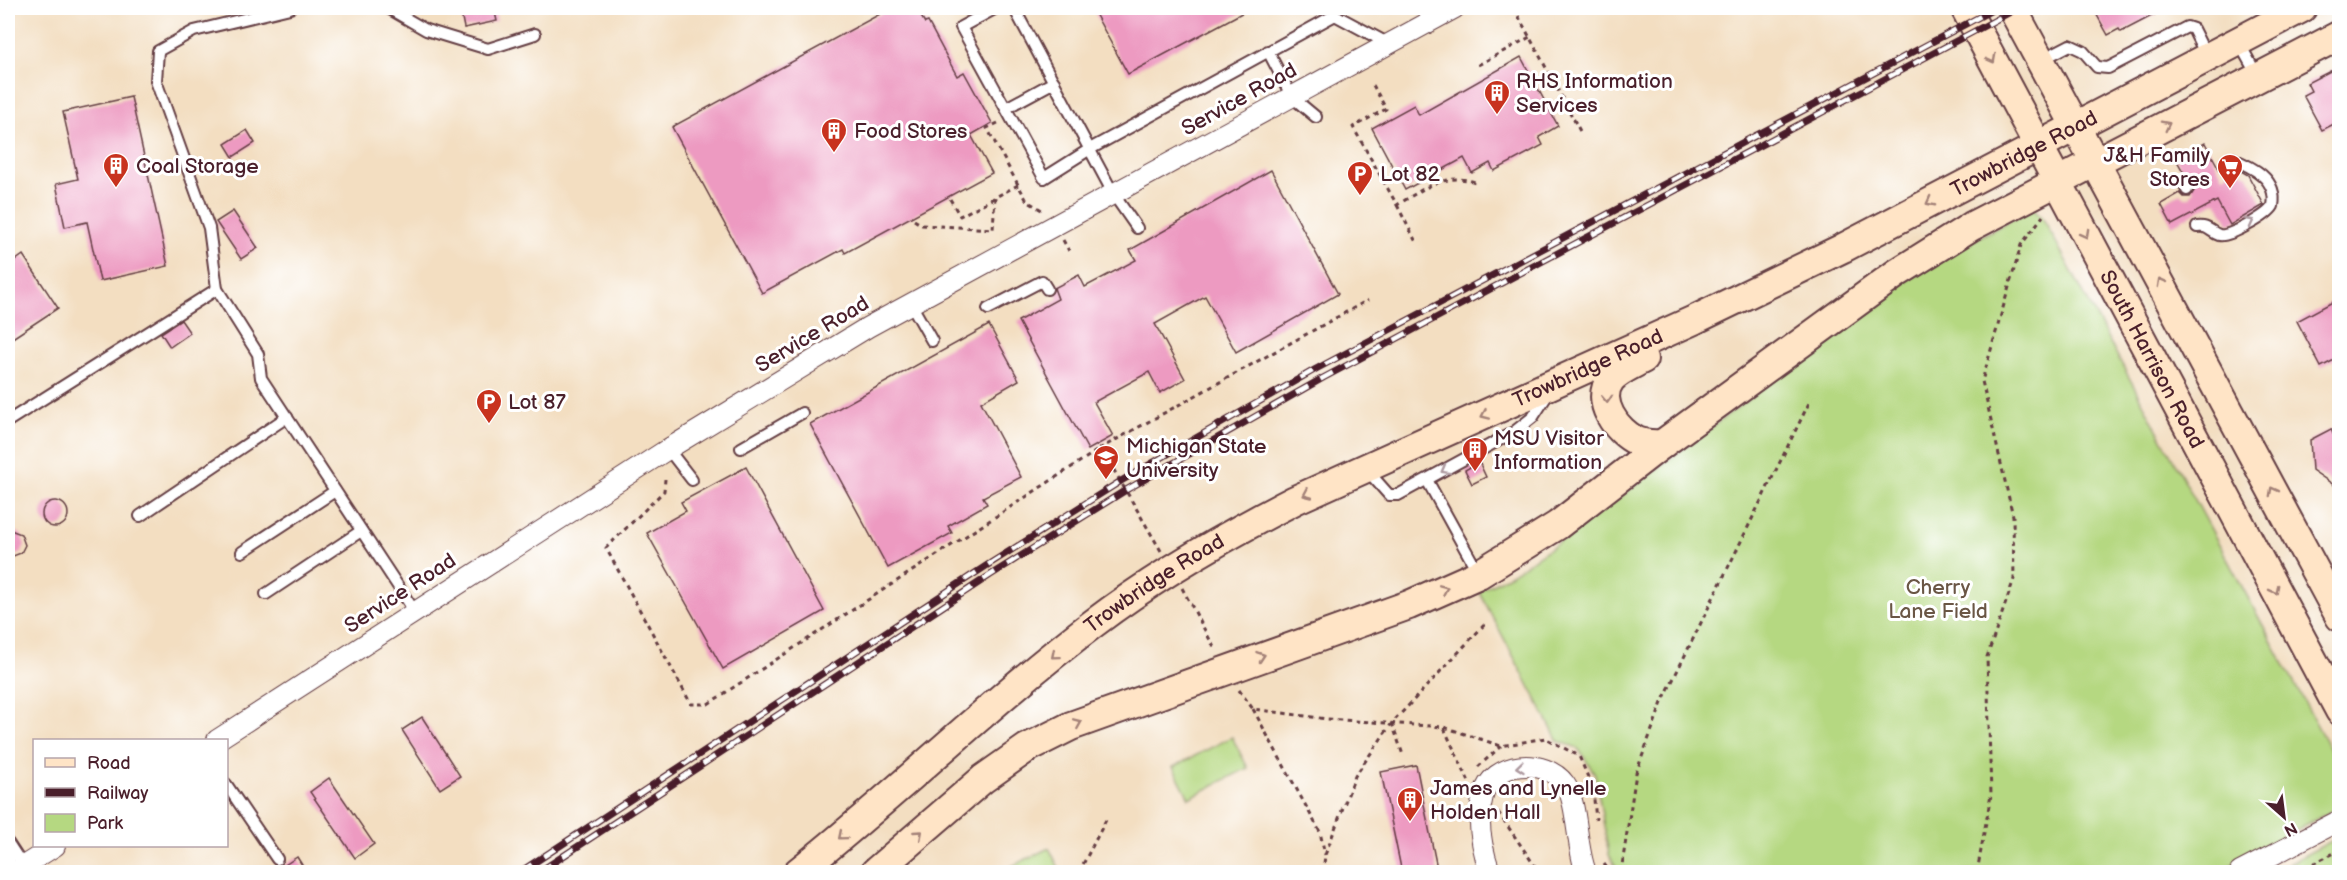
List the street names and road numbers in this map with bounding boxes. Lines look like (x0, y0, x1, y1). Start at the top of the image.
street label: Service Road (1177, 58, 1301, 141)
street label: Trowbridge Road (1946, 105, 2102, 203)
street label: South Harrison Road (2094, 266, 2209, 453)
street label: Service Road (751, 291, 873, 378)
street label: Trowbridge Road (1509, 324, 1667, 413)
street label: Trowbridge Road (1080, 529, 1229, 639)
street label: Service Road (340, 548, 461, 639)

